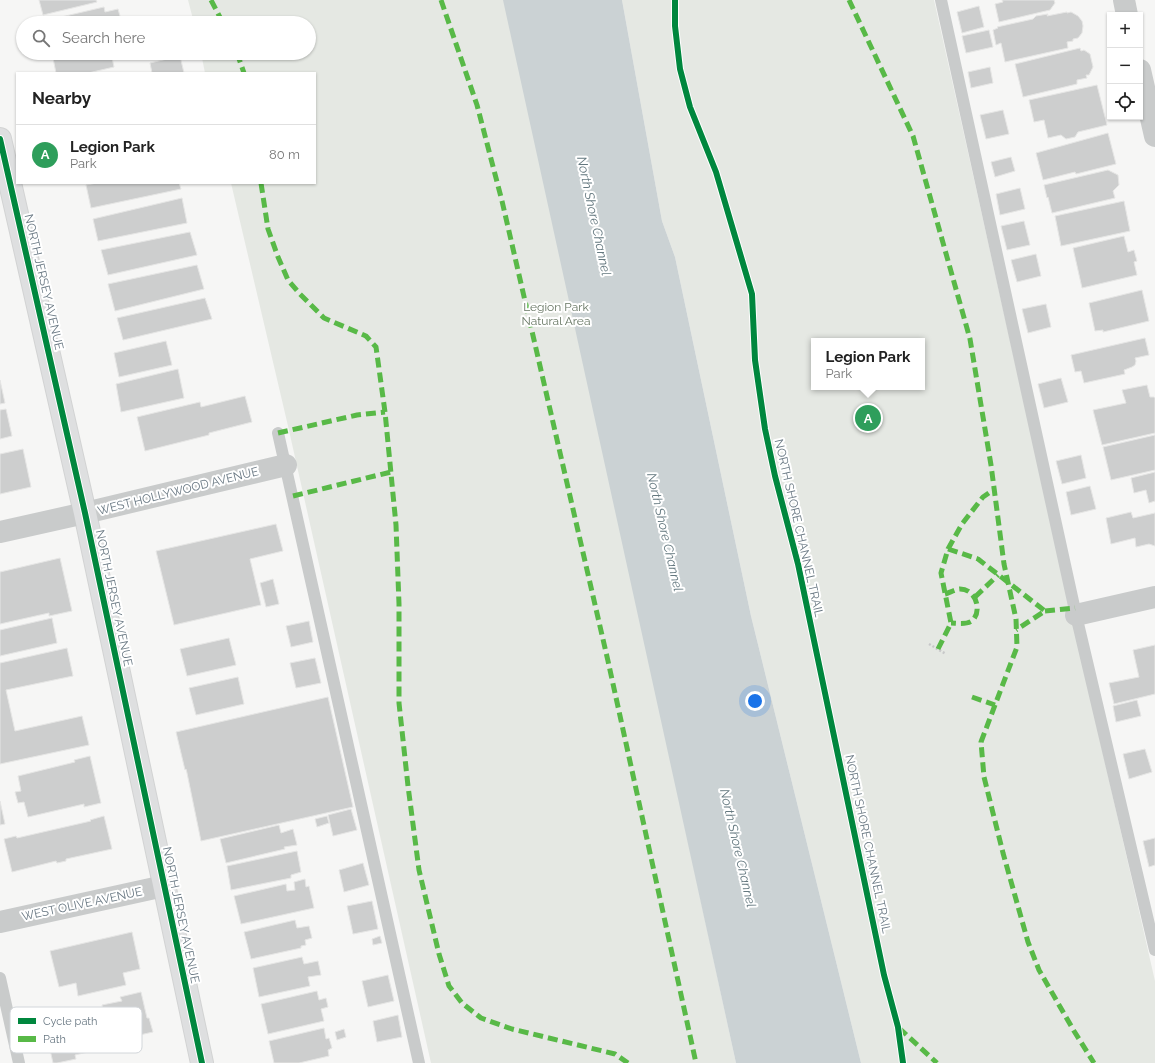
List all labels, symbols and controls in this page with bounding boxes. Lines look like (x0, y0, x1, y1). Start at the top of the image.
map controls (1107, 12, 1143, 120)
button: + (1107, 12, 1143, 48)
search box (16, 16, 316, 60)
icon: search (30, 27, 52, 49)
text: Search here (62, 29, 145, 47)
button: − (1107, 48, 1143, 84)
button: locate (1107, 84, 1143, 120)
text: Nearby (32, 88, 91, 108)
text: Legion Park (70, 138, 155, 156)
text: A (41, 147, 49, 162)
text: 80 m (269, 147, 300, 162)
water label: North Shore Channel (574, 155, 614, 277)
text: Park (70, 156, 97, 171)
street label: NORTH JERSEY AVENUE (22, 213, 66, 351)
park label: Legion Park Natural Area (522, 300, 590, 328)
popup (811, 338, 925, 390)
text: Legion Park (826, 348, 910, 366)
text: Park (826, 366, 852, 381)
pin: A (855, 403, 881, 433)
street label: NORTH SHORE CHANNEL TRAIL (772, 438, 826, 618)
street label: WEST HOLLYWOOD AVENUE (96, 464, 260, 518)
water label: North Shore Channel (644, 471, 686, 593)
street label: NORTH JERSEY AVENUE (93, 529, 135, 667)
your location (745, 691, 765, 711)
street label: NORTH SHORE CHANNEL TRAIL (842, 753, 894, 935)
water label: North Shore Channel (717, 787, 759, 909)
street label: NORTH JERSEY AVENUE (160, 846, 202, 984)
street label: WEST OLIVE AVENUE (21, 884, 143, 924)
legend (10, 1007, 142, 1053)
text: Cycle path (43, 1015, 97, 1028)
text: Path (43, 1033, 66, 1046)

